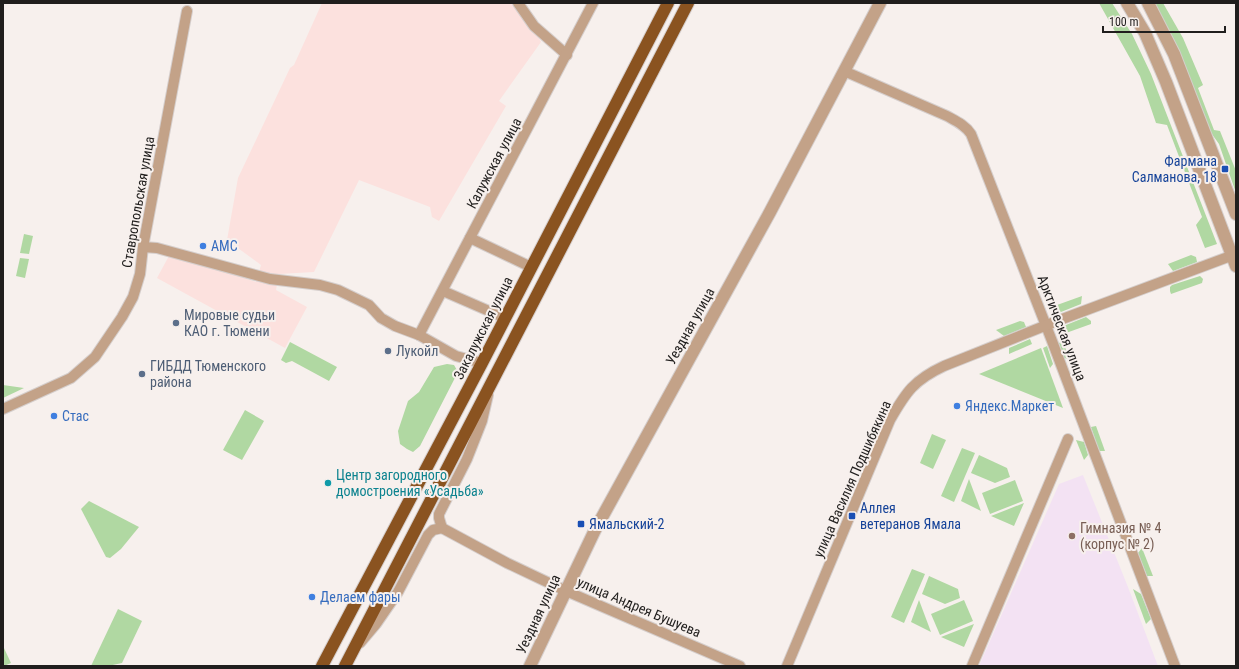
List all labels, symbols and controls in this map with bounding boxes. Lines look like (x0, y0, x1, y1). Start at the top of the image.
scale bar (1103, 8, 1225, 34)
text: 100 m (1109, 15, 1139, 29)
street label: Калужская улица (463, 115, 525, 211)
street label: Ставропольская улица (119, 135, 157, 269)
place label: Фармана Салманова, 18 (1132, 153, 1217, 185)
marker: Фармана Салманова, 18 (1220, 164, 1230, 174)
place label: АМС (211, 238, 238, 254)
marker: АМС (198, 241, 208, 251)
street label: Арктическая улица (1034, 273, 1090, 383)
street label: Закалужская улица (450, 274, 516, 382)
street label: Уездная улица (662, 285, 718, 367)
place label: Мировые судьи КАО г. Тюмени (184, 307, 275, 339)
marker: Мировые судьи КАО г. Тюмени (171, 318, 181, 328)
place label: Лукойл (396, 343, 438, 359)
marker: Лукойл (383, 346, 393, 356)
place label: ГИБДД Тюменского района (150, 358, 266, 390)
marker: ГИБДД Тюменского района (137, 369, 147, 379)
street label: улица Василия Подшибякина (810, 398, 894, 560)
place label: Яндекс.Маркет (965, 398, 1054, 414)
marker: Яндекс.Маркет (952, 401, 962, 411)
place label: Стас (62, 408, 89, 424)
marker: Стас (49, 411, 59, 421)
place label: Центр загородного домостроения «Усадьба» (336, 467, 484, 499)
marker: Центр загородного домостроения «Усадьба» (323, 478, 333, 488)
place label: Аллея ветеранов Ямала (860, 500, 961, 532)
marker: Аллея ветеранов Ямала (847, 511, 857, 521)
place label: Ямальский-2 (589, 516, 664, 532)
marker: Ямальский-2 (576, 519, 586, 529)
place label: Гимназия № 4 (корпус № 2) (1080, 520, 1161, 553)
marker: Гимназия № 4 (корпус № 2) (1067, 531, 1077, 541)
street label: Уездная улица (513, 572, 563, 656)
street label: улица Андрея Бушуева (575, 574, 703, 640)
place label: Делаем фары (320, 589, 400, 605)
marker: Делаем фары (307, 592, 317, 602)

